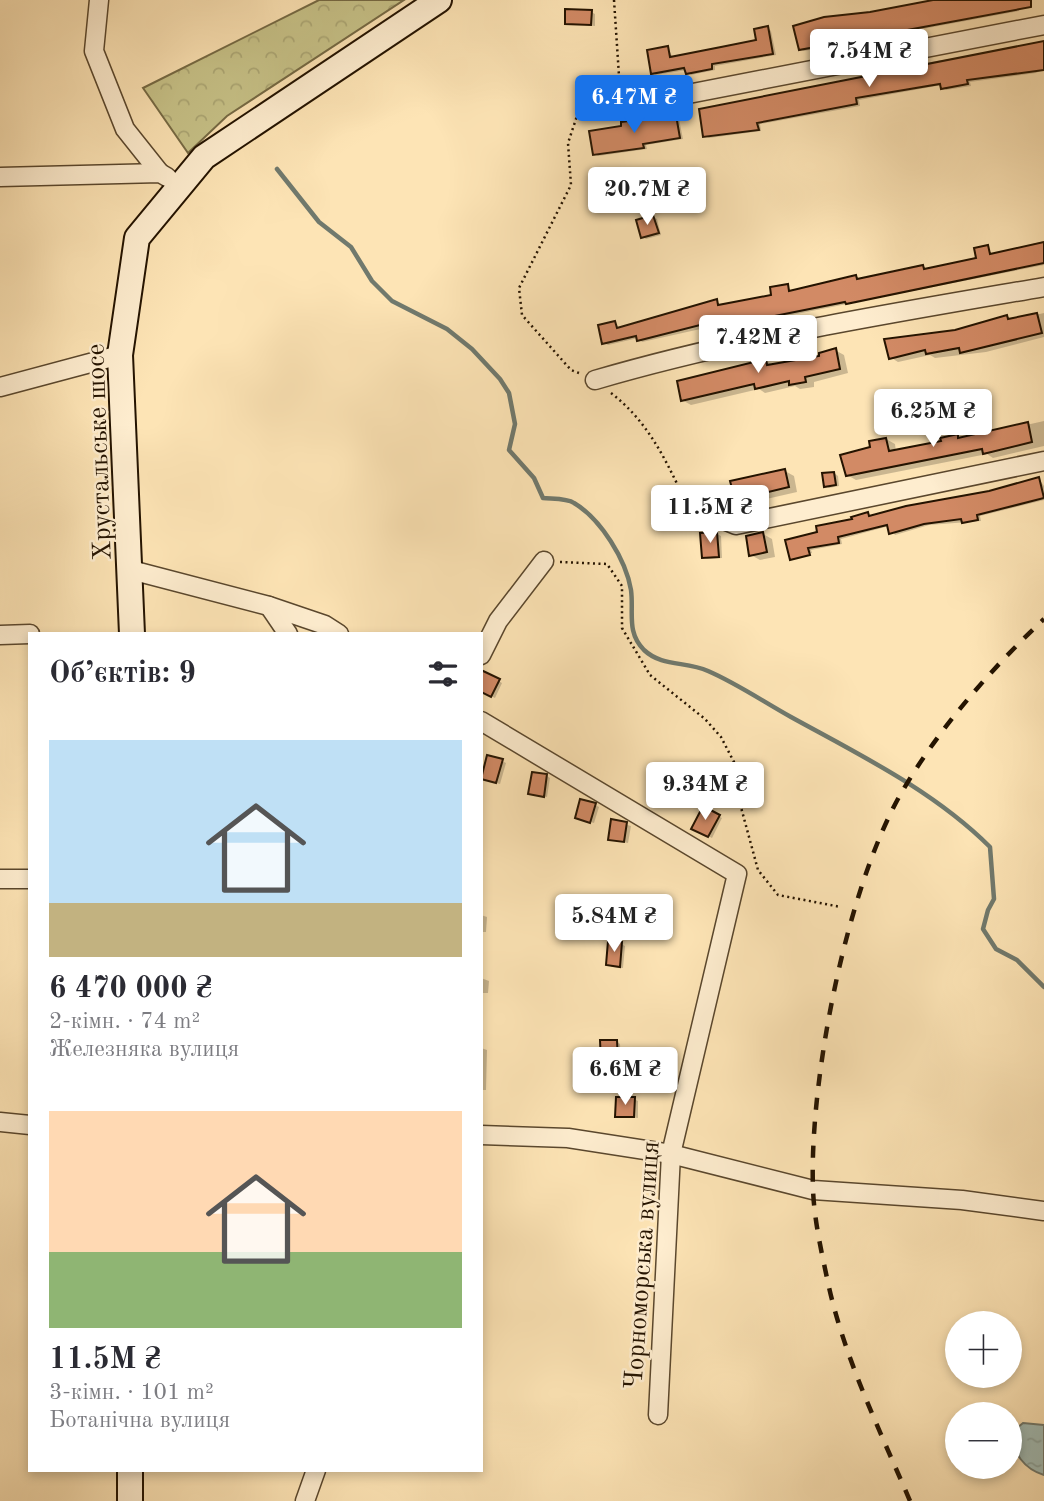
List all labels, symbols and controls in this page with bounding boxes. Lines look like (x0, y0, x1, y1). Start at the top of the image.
pin: 7.54M ₴ (804, 29, 934, 89)
text: 7.54M ₴ (826, 40, 912, 63)
pin: 6.47M ₴ (569, 76, 699, 135)
text: 6.47M ₴ (591, 86, 677, 109)
pin: 20.7M ₴ (582, 168, 712, 227)
text: 20.7M ₴ (604, 178, 690, 201)
pin: 7.42M ₴ (693, 316, 823, 375)
text: 7.42M ₴ (715, 326, 801, 349)
street label: Хрустальське шосе (83, 343, 117, 561)
pin: 6.25M ₴ (868, 390, 998, 449)
text: 6.25M ₴ (890, 400, 976, 423)
pin: 11.5M ₴ (645, 486, 775, 545)
text: 11.5M ₴ (667, 496, 753, 519)
icon: filters (424, 655, 462, 693)
text: Об’єктів: 9 (49, 659, 196, 689)
pin: 9.34M ₴ (640, 762, 770, 822)
text: 9.34M ₴ (662, 773, 748, 796)
icon: home (193, 785, 319, 911)
pin: 5.84M ₴ (549, 894, 679, 954)
text: 5.84M ₴ (571, 905, 657, 928)
text: 6 470 000 ₴ (49, 974, 213, 1004)
text: 2-кімн. · 74 m² (49, 1010, 200, 1033)
text: Железняка вулиця (49, 1038, 239, 1061)
pin: 6.6M ₴ (568, 1048, 682, 1107)
text: 6.6M ₴ (589, 1058, 661, 1081)
street label: Чорноморська вулиця (621, 1140, 665, 1390)
icon: home (193, 1156, 319, 1282)
map controls (945, 1311, 1022, 1479)
button: + (945, 1311, 1022, 1388)
text: 11.5M ₴ (49, 1345, 161, 1375)
text: 3-кімн. · 101 m² (49, 1381, 214, 1404)
button: − (945, 1402, 1022, 1479)
text: Ботанічна вулиця (49, 1409, 230, 1432)

